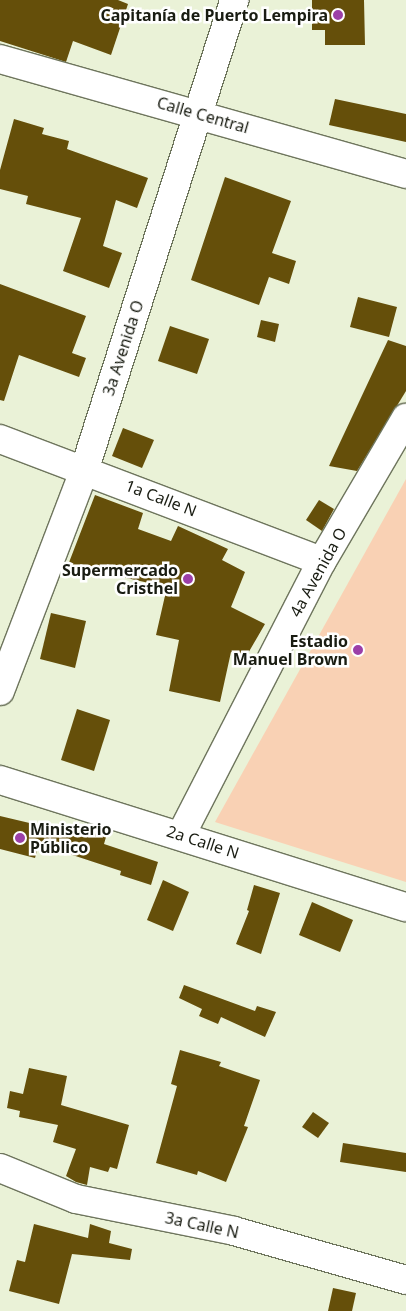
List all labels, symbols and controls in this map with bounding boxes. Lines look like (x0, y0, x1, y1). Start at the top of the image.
place label: Capitanía de Puerto Lempira (100, 5, 328, 25)
marker: Capitanía de Puerto Lempira (332, 9, 344, 21)
street label: Calle Central (155, 93, 251, 137)
street label: 3a Avenida O (99, 298, 147, 398)
street label: 1a Calle N (123, 476, 199, 520)
street label: 4a Avenida O (286, 524, 350, 620)
place label: Supermercado Cristhel (62, 560, 178, 598)
marker: Supermercado Cristhel (182, 573, 194, 585)
place label: Estadio Manuel Brown (233, 631, 348, 669)
marker: Estadio Manuel Brown (352, 644, 364, 656)
place label: Ministerio Público (30, 819, 112, 857)
street label: 2a Calle N (164, 821, 242, 863)
marker: Ministerio Público (14, 832, 26, 844)
street label: 3a Calle N (163, 1208, 241, 1242)

